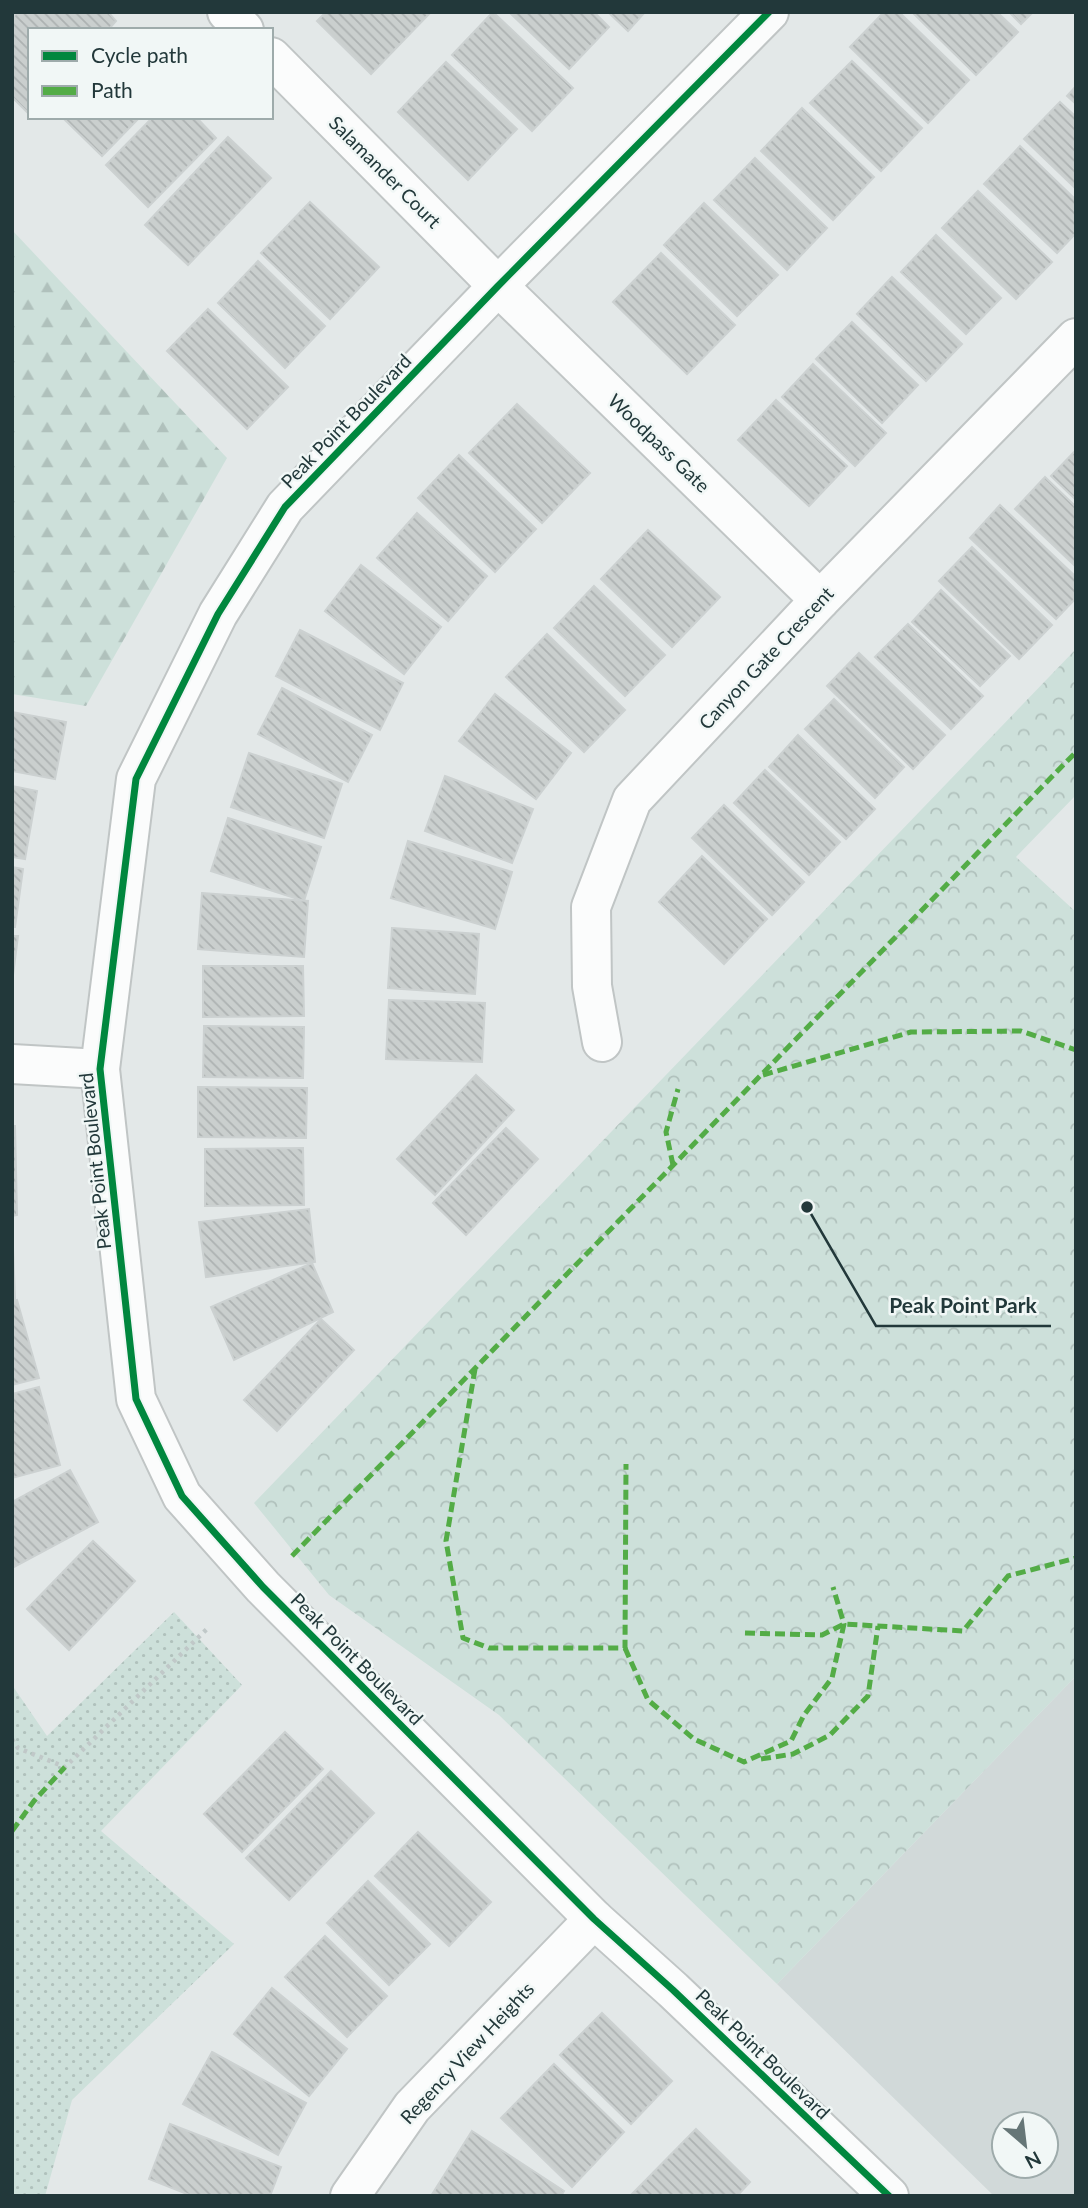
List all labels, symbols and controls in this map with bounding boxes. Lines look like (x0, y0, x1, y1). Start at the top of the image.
legend (28, 28, 273, 119)
text: Cycle path (91, 42, 188, 67)
text: Path (91, 77, 133, 102)
street label: Salamander Court (325, 111, 446, 233)
street label: Peak Point Boulevard (276, 349, 416, 492)
street label: Woodpass Gate (604, 388, 715, 497)
street label: Canyon Gate Crescent (694, 581, 838, 734)
street label: Peak Point Boulevard (74, 1072, 115, 1250)
callout: Peak Point Park (876, 1284, 1051, 1326)
text: Peak Point Park (889, 1292, 1038, 1317)
street label: Peak Point Boulevard (287, 1588, 428, 1729)
street label: Regency View Heights (395, 1977, 538, 2128)
street label: Peak Point Boulevard (692, 1984, 835, 2124)
north arrow (990, 2110, 1060, 2180)
text: N (1021, 2147, 1045, 2174)

